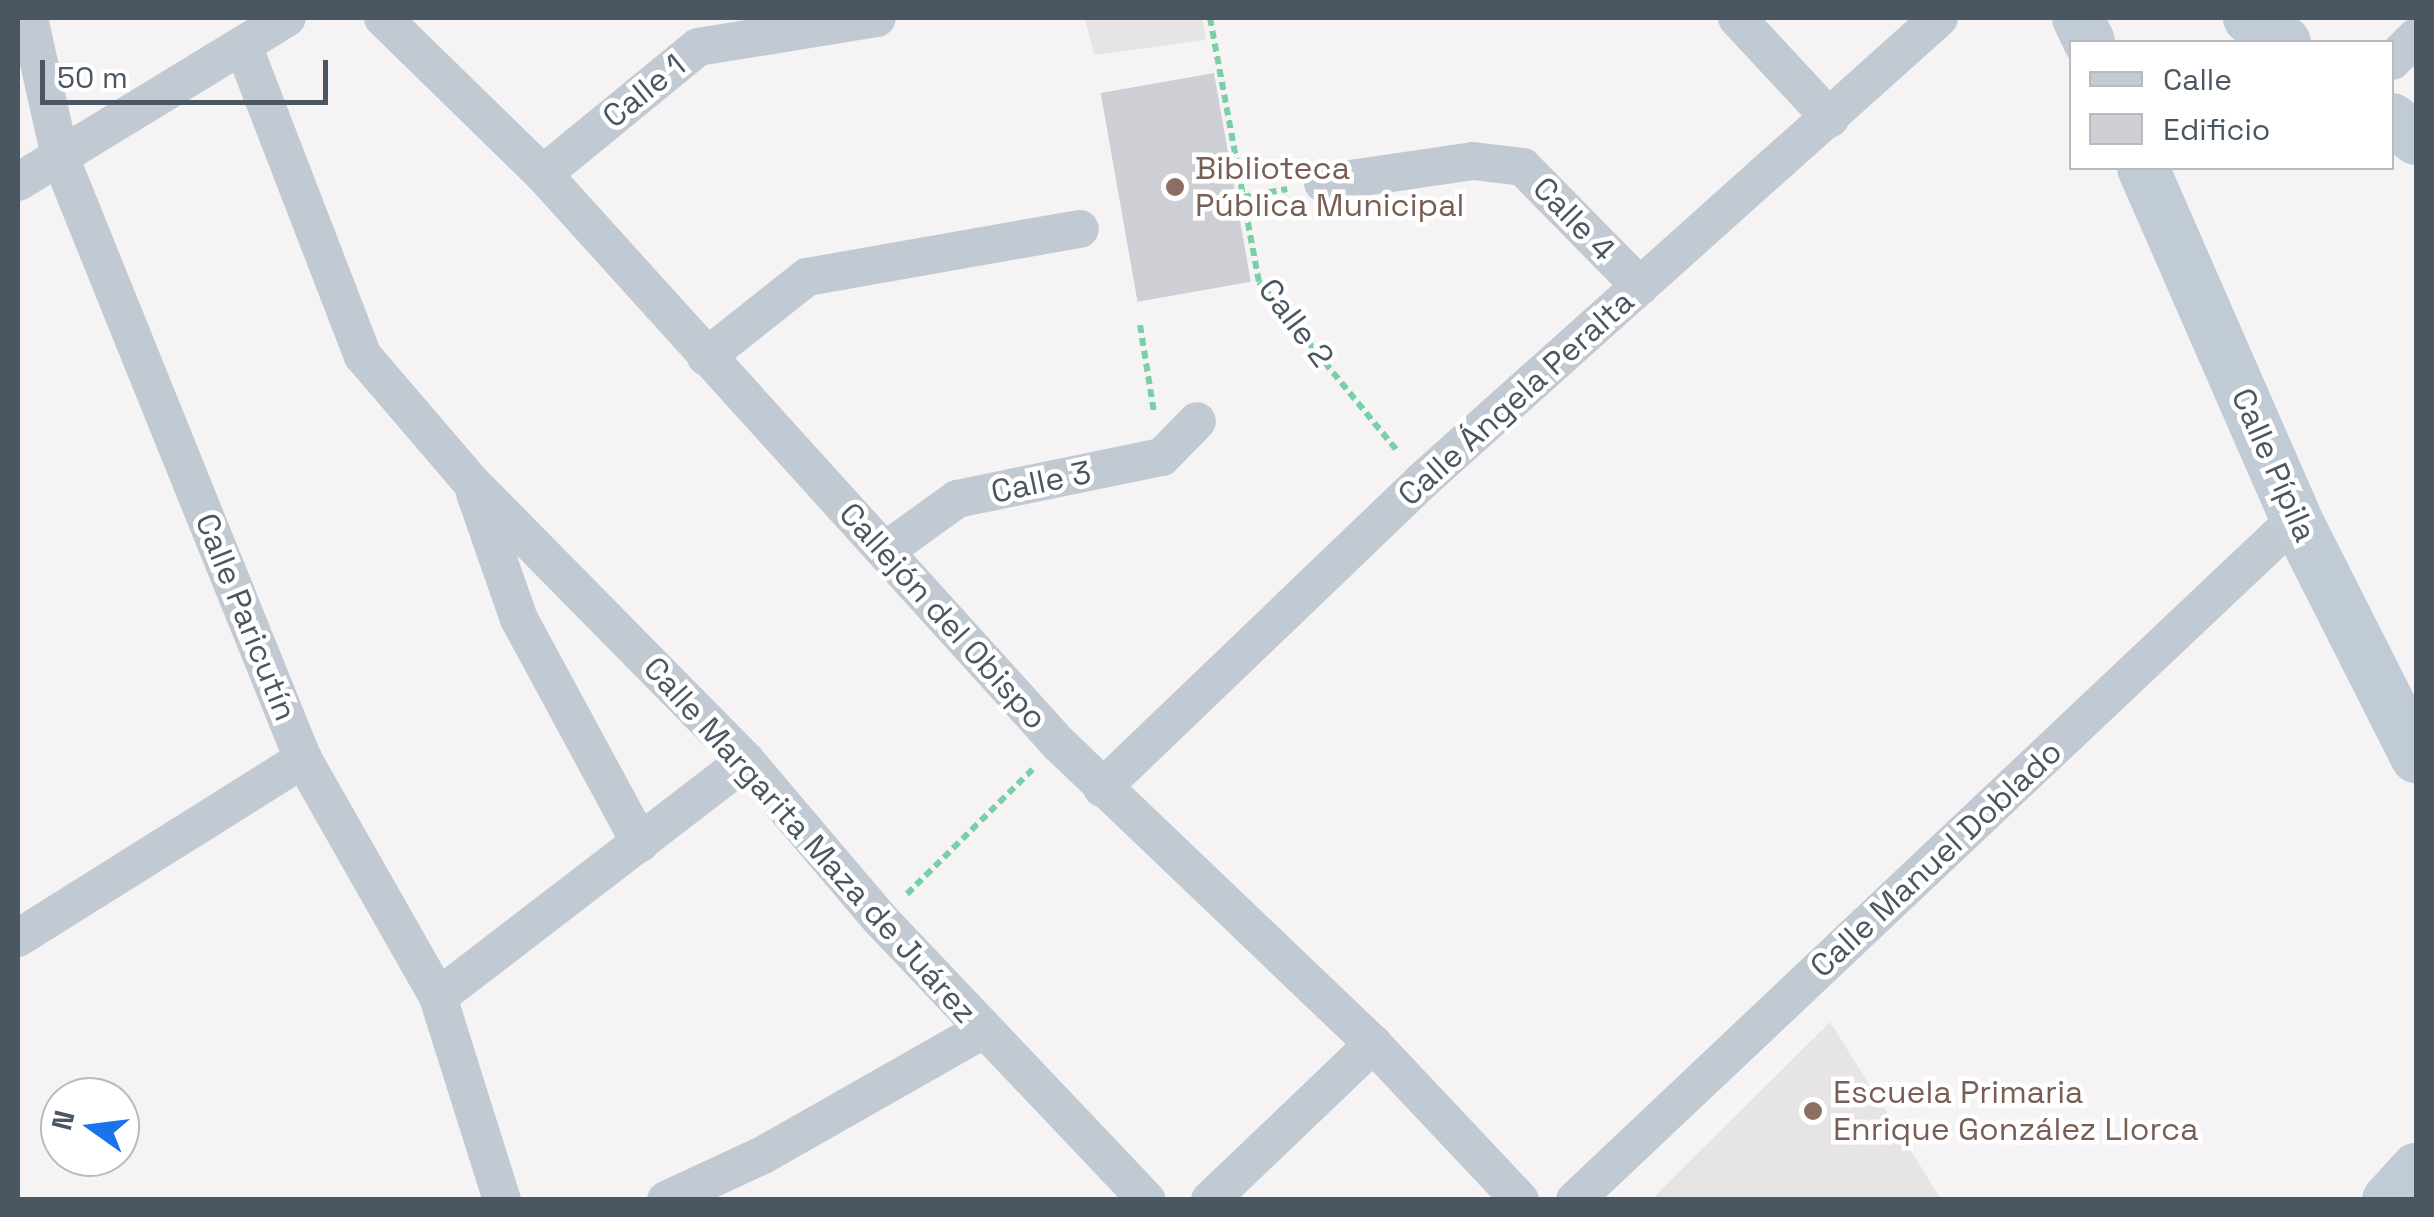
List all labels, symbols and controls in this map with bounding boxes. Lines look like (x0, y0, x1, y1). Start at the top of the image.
scale bar (45, 40, 332, 102)
legend (2069, 40, 2394, 170)
street label: Calle 1 (595, 46, 693, 136)
text: 50 m (57, 58, 128, 97)
text: Calle (2163, 60, 2232, 99)
text: Edificio (2163, 110, 2270, 149)
place label: Biblioteca Pública Municipal (1195, 150, 1464, 225)
street label: Calle 4 (1525, 169, 1623, 269)
marker: Biblioteca Pública Municipal (1164, 176, 1186, 198)
street label: Calle 2 (1250, 271, 1342, 375)
street label: Calle Ángela Peralta (1390, 282, 1642, 514)
street label: Calle Pípila (2223, 382, 2325, 548)
street label: Calle 3 (988, 453, 1094, 511)
street label: Callejón del Obispo (831, 495, 1055, 737)
street label: Calle Paricutín (187, 508, 305, 726)
street label: Calle Margarita Maza de Juárez (635, 649, 985, 1031)
street label: Calle Manuel Doblado (1802, 733, 2070, 985)
place label: Escuela Primaria Enrique González Llorca (1833, 1074, 2199, 1149)
north arrow (40, 1077, 140, 1177)
marker: Escuela Primaria Enrique González Llorca (1802, 1100, 1824, 1122)
text: N (43, 1107, 83, 1134)

